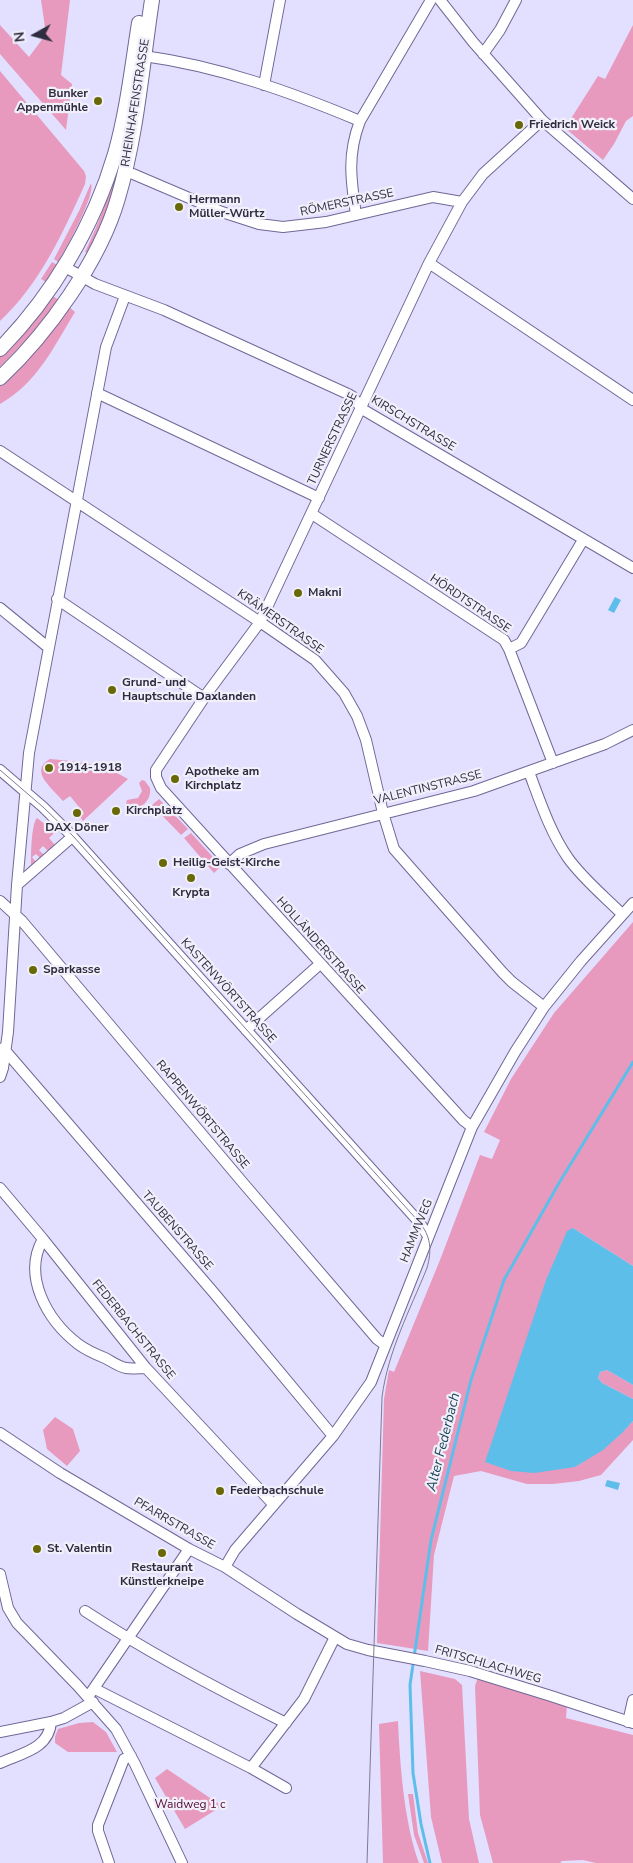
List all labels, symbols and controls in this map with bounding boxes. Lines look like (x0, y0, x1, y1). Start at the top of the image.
north arrow (10, 10, 60, 60)
text: N (10, 31, 30, 43)
street label: RHEINHAFENSTRASSE (119, 38, 153, 168)
place label: Bunker Appenmühle (16, 87, 88, 115)
marker: Bunker Appenmühle (92, 95, 104, 107)
place label: Friedrich Weick (529, 118, 615, 132)
marker: Friedrich Weick (513, 119, 525, 131)
street label: RÖMERSTRASSE (299, 186, 395, 220)
place label: Hermann Müller-Würtz (189, 193, 265, 221)
marker: Hermann Müller-Würtz (173, 201, 185, 213)
street label: TURNERSTRASSE (305, 390, 361, 488)
street label: KIRSCHSTRASSE (368, 393, 458, 455)
street label: HÖRDTSTRASSE (427, 572, 513, 636)
place label: Makni (308, 586, 341, 600)
street label: KRÄMERSTRASSE (234, 587, 326, 657)
marker: Makni (292, 587, 304, 599)
place label: Grund- und Hauptschule Daxlanden (122, 676, 256, 704)
marker: Grund- und Hauptschule Daxlanden (106, 684, 118, 696)
place label: 1914-1918 (59, 761, 122, 775)
marker: 1914-1918 (43, 762, 55, 774)
place label: Apotheke am Kirchplatz (185, 765, 259, 793)
street label: VALENTINSTRASSE (373, 768, 483, 808)
marker: Apotheke am Kirchplatz (169, 773, 181, 785)
place label: Kirchplatz (126, 804, 182, 818)
marker: Kirchplatz (110, 805, 122, 817)
marker: DAX Döner (71, 807, 83, 819)
place label: DAX Döner (45, 821, 109, 835)
place label: Heilig-Geist-Kirche (173, 856, 280, 870)
marker: Heilig-Geist-Kirche (157, 857, 169, 869)
marker: Krypta (185, 872, 197, 884)
place label: Krypta (172, 886, 210, 900)
street label: HOLLÄNDERSTRASSE (273, 895, 367, 997)
street label: KASTENWÖRTSTRASSE (177, 936, 279, 1046)
place label: Sparkasse (43, 963, 100, 977)
marker: Sparkasse (27, 964, 39, 976)
street label: RAPPENWÖRTSTRASSE (152, 1058, 252, 1172)
street label: TAUBENSTRASSE (139, 1188, 215, 1274)
street label: HAMMWEG (398, 1197, 436, 1265)
street label: FEDERBACHSTRASSE (88, 1277, 178, 1383)
water label: Alter Federbach (424, 1391, 464, 1493)
place label: Federbachschule (230, 1484, 324, 1498)
marker: Federbachschule (214, 1485, 226, 1497)
street label: PFARRSTRASSE (131, 1495, 217, 1553)
place label: St. Valentin (47, 1542, 112, 1556)
marker: St. Valentin (31, 1543, 43, 1555)
marker: Restaurant Künstlerkneipe (156, 1547, 168, 1559)
place label: Restaurant Künstlerkneipe (120, 1561, 204, 1589)
street label: FRITSCHLACHWEG (433, 1643, 543, 1687)
park label: Waidweg 1 c (154, 1798, 226, 1812)

